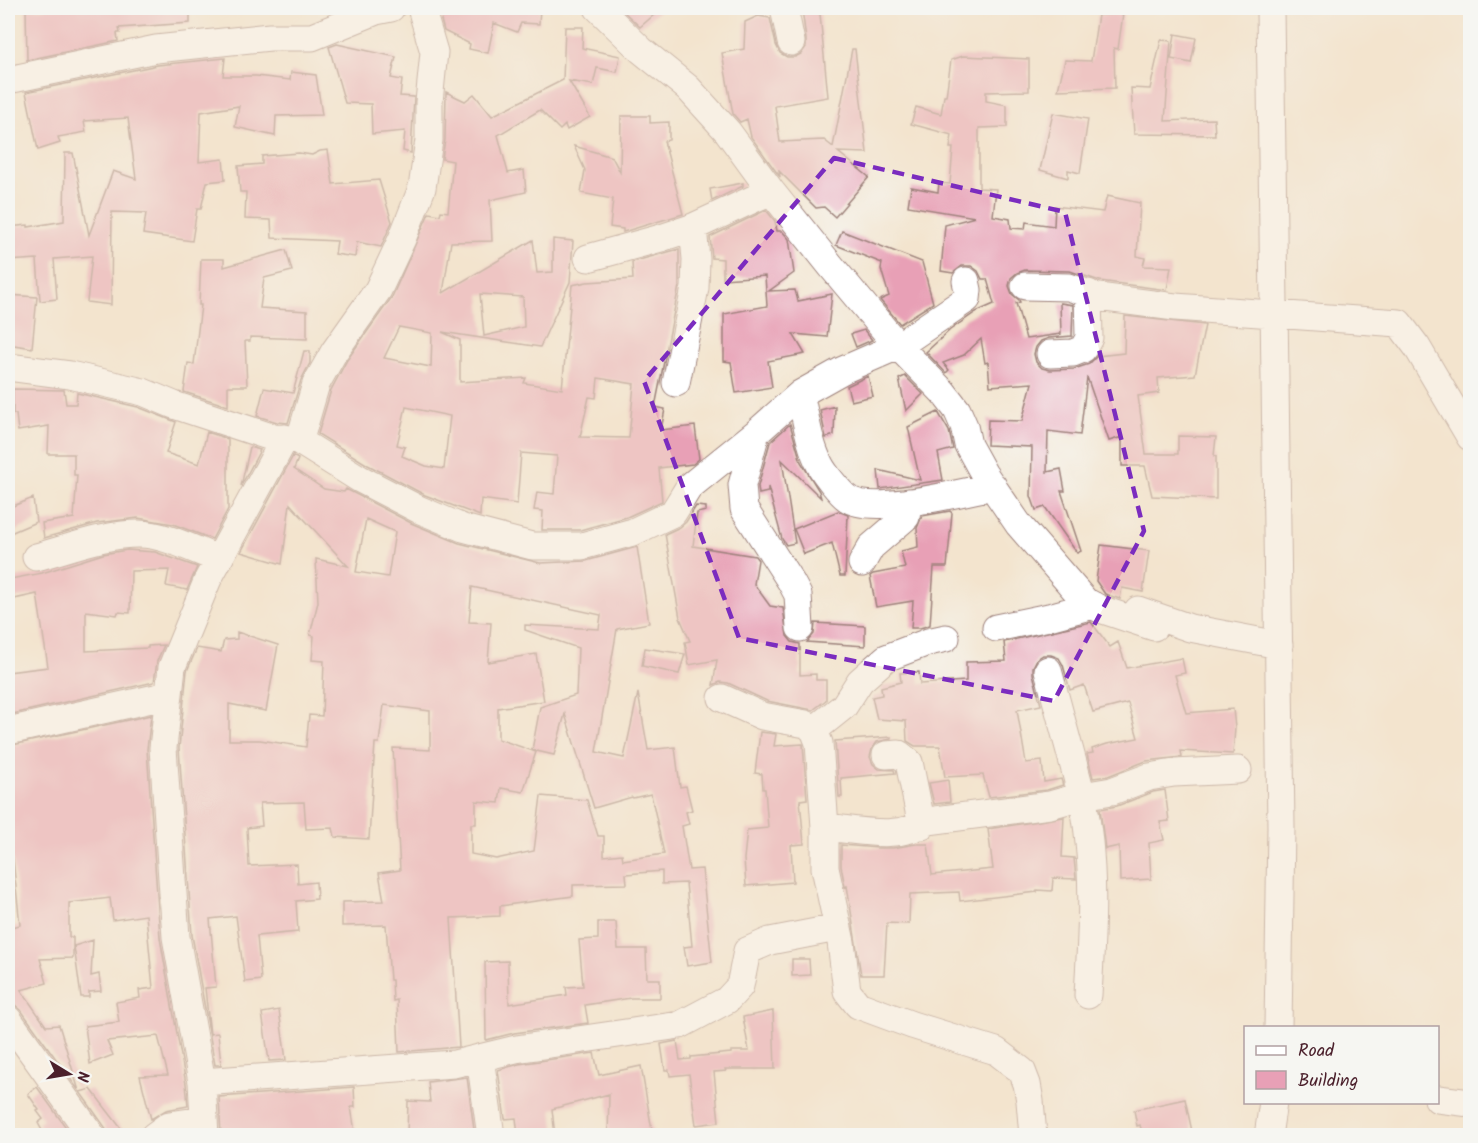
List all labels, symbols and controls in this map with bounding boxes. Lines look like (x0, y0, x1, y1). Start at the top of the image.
legend (1244, 1026, 1439, 1104)
text: Road (1298, 1037, 1335, 1066)
north arrow (39, 1044, 99, 1104)
text: Building (1298, 1067, 1358, 1096)
text: N (69, 1069, 95, 1084)

